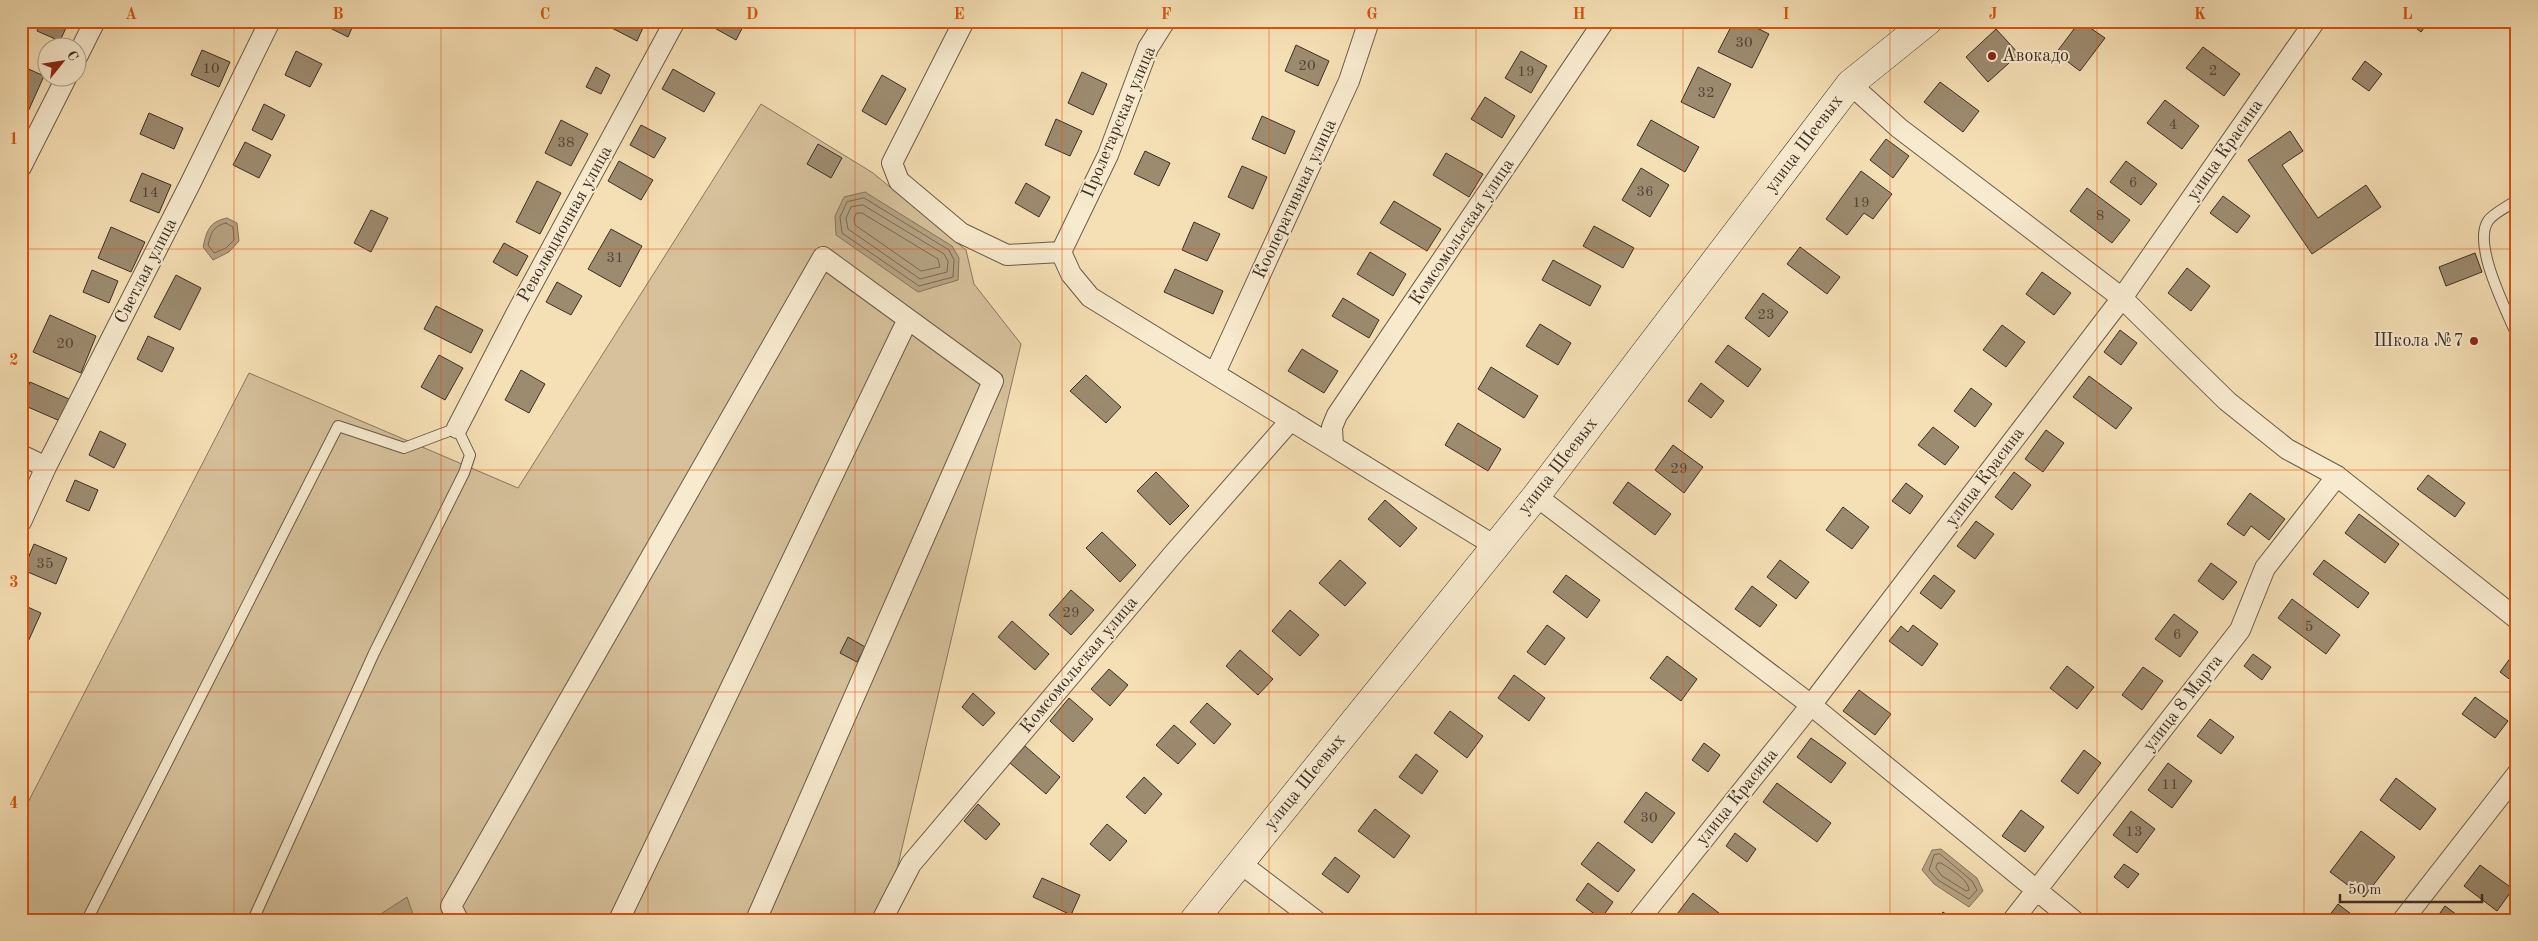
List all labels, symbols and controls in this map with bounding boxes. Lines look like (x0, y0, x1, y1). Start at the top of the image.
text: A (125, 7, 137, 23)
text: B (332, 7, 344, 23)
text: C (540, 7, 550, 23)
text: D (746, 7, 758, 23)
text: E (953, 7, 965, 23)
text: F (1161, 7, 1172, 23)
text: G (1366, 7, 1378, 23)
text: H (1572, 7, 1586, 23)
text: I (1782, 7, 1790, 23)
text: J (1989, 7, 1998, 23)
text: K (2194, 7, 2206, 23)
text: L (2402, 7, 2413, 23)
house number: 30 (1735, 36, 1753, 51)
north arrow (38, 38, 88, 88)
street label: Пролетарская улица (1079, 43, 1159, 200)
place label: Авокадо (2002, 47, 2069, 65)
text: С (64, 48, 81, 64)
marker: Авокадо (1986, 50, 1998, 62)
house number: 20 (1298, 59, 1316, 74)
house number: 10 (202, 62, 220, 77)
house number: 2 (2209, 64, 2217, 79)
house number: 19 (1517, 65, 1535, 80)
house number: 32 (1697, 86, 1715, 101)
street label: улица Шеевых (1761, 92, 1847, 196)
street label: улица Красина (2184, 96, 2266, 204)
street label: Кооперативная улица (1250, 117, 1340, 281)
house number: 4 (2169, 118, 2177, 133)
text: 1 (9, 132, 19, 148)
house number: 38 (557, 136, 575, 151)
street label: Революционная улица (515, 143, 615, 305)
street label: Комсомольская улица (1406, 156, 1518, 308)
house number: 6 (2129, 176, 2137, 191)
house number: 36 (1636, 185, 1654, 200)
house number: 14 (141, 186, 159, 201)
house number: 19 (1852, 196, 1870, 211)
house number: 8 (2096, 209, 2104, 224)
street label: Светлая улица (112, 215, 180, 327)
house number: 31 (606, 251, 624, 266)
house number: 23 (1757, 308, 1775, 323)
place label: Школа №7 (2374, 332, 2464, 350)
marker: Школа №7 (2468, 335, 2480, 347)
house number: 20 (56, 337, 74, 352)
text: 2 (9, 353, 19, 369)
street label: улица Шеевых (1515, 414, 1601, 518)
street label: улица Красина (1942, 424, 2028, 530)
house number: 29 (1670, 462, 1688, 477)
house number: 35 (36, 557, 54, 572)
text: 3 (9, 575, 19, 591)
street label: Комсомольская улица (1017, 593, 1141, 737)
house number: 29 (1062, 606, 1080, 621)
house number: 5 (2305, 620, 2313, 635)
house number: 6 (2173, 628, 2181, 643)
street label: улица 8 Марта (2140, 651, 2226, 755)
street label: улица Шеевых (1261, 731, 1349, 833)
street label: улица Красина (1693, 745, 1781, 849)
house number: 11 (2161, 778, 2179, 793)
text: 4 (9, 796, 19, 812)
house number: 30 (1640, 811, 1658, 826)
house number: 13 (2125, 825, 2143, 840)
scale bar (2340, 871, 2483, 903)
text: 50 m (2348, 883, 2382, 898)

